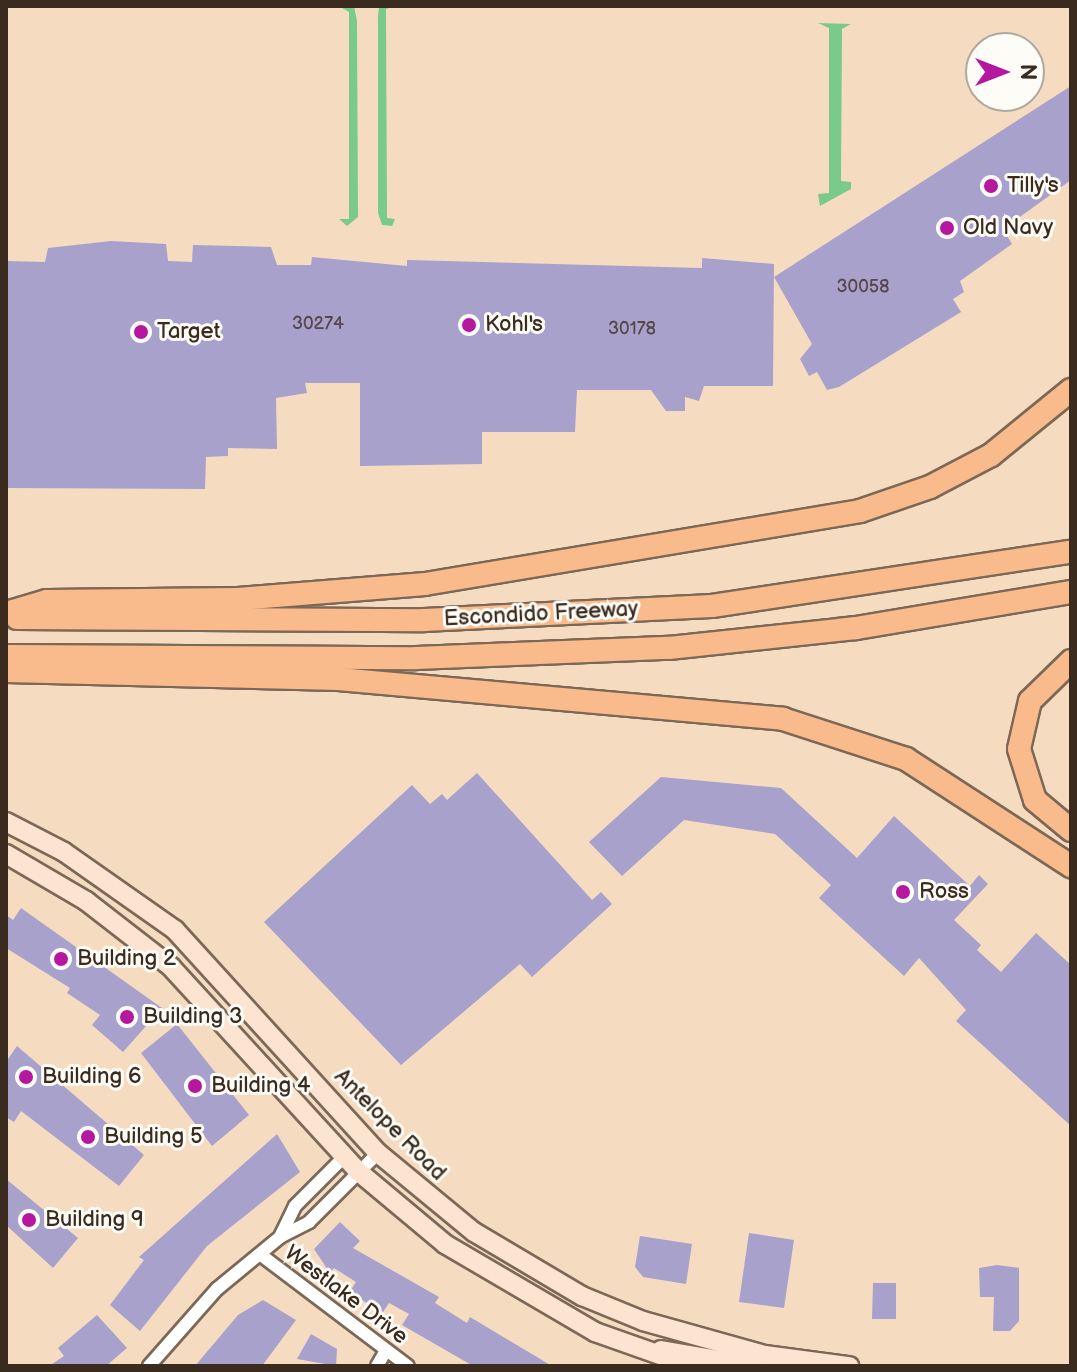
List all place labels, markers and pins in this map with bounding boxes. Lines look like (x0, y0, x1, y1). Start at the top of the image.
place label: Tilly's (1007, 173, 1059, 199)
marker: Tilly's (982, 177, 1000, 195)
place label: Old Navy (963, 215, 1053, 241)
marker: Old Navy (938, 219, 956, 237)
place label: Kohl's (485, 312, 543, 338)
marker: Kohl's (460, 316, 478, 334)
place label: Target (157, 319, 220, 345)
marker: Target (132, 323, 150, 341)
place label: Ross (919, 879, 969, 905)
marker: Ross (894, 883, 912, 901)
place label: Building 2 (77, 946, 176, 972)
marker: Building 2 (52, 950, 70, 968)
place label: Building 3 (143, 1004, 243, 1030)
marker: Building 3 (118, 1008, 136, 1026)
place label: Building 6 (42, 1064, 141, 1090)
marker: Building 6 (17, 1068, 35, 1086)
place label: Building 4 (211, 1073, 310, 1099)
marker: Building 4 (186, 1077, 204, 1095)
place label: Building 5 (104, 1124, 203, 1150)
marker: Building 5 (79, 1128, 97, 1146)
place label: Building 9 (45, 1207, 144, 1233)
marker: Building 9 (20, 1211, 38, 1229)

